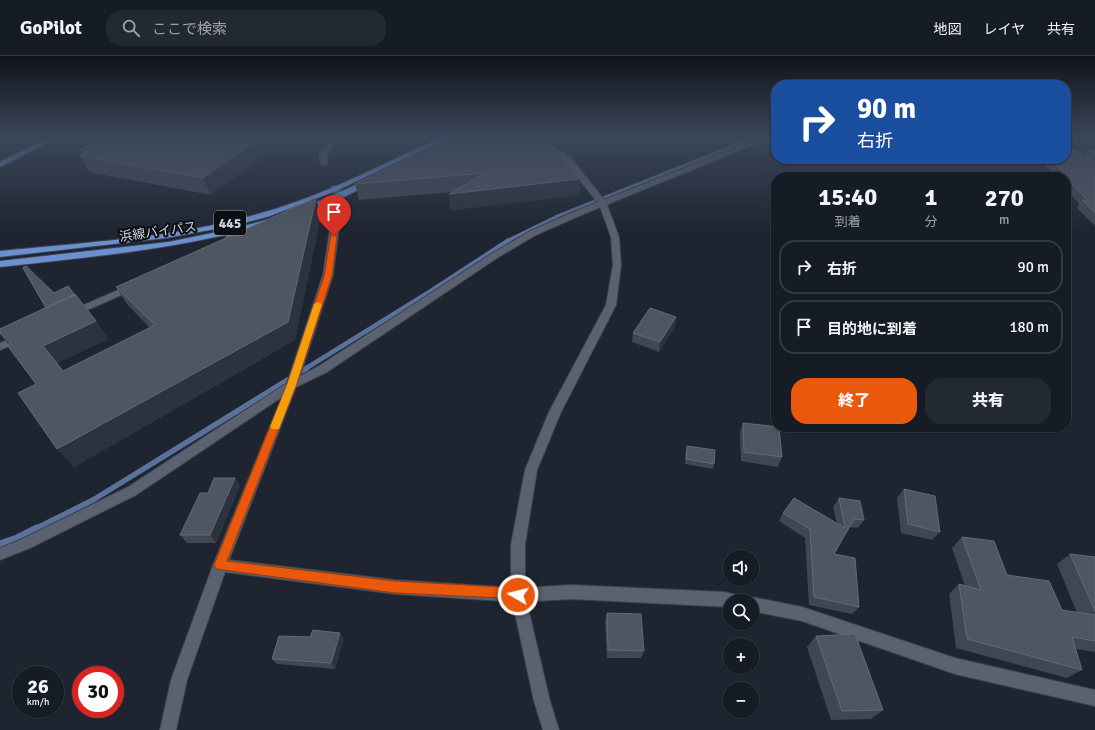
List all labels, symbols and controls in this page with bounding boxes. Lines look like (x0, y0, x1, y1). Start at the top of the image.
search box (106, 10, 386, 46)
text: GoPilot (20, 16, 82, 40)
icon: search (120, 17, 142, 39)
text: ここで検索 (152, 20, 227, 38)
text: 地図 (933, 21, 961, 38)
text: レイヤ (983, 21, 1025, 38)
text: 共有 (1047, 21, 1075, 38)
text: 90 m (857, 92, 916, 126)
icon: right (791, 96, 843, 148)
text: 右折 (857, 130, 893, 152)
text: 15:40 (818, 182, 877, 212)
text: 1 (925, 182, 937, 212)
text: 270 (985, 183, 1024, 213)
pin (317, 195, 351, 236)
icon: arrive (323, 201, 345, 223)
road number: 445 (214, 211, 246, 235)
text: m (999, 212, 1009, 228)
text: 到着 (835, 214, 861, 230)
text: 分 (924, 214, 938, 230)
street label: 浜線バイパス (118, 219, 198, 245)
icon: right (793, 256, 815, 278)
text: 90 m (1018, 258, 1049, 276)
text: 右折 (827, 260, 857, 278)
icon: arrive (793, 316, 815, 338)
text: 180 m (1009, 318, 1049, 336)
text: 目的地に到着 (827, 320, 917, 338)
button: 終了 (791, 378, 917, 424)
button: 共有 (925, 378, 1051, 424)
map controls (723, 550, 759, 718)
button: sound (723, 550, 759, 586)
position arrow (497, 574, 539, 616)
button: search (723, 594, 759, 630)
button: + (723, 638, 759, 674)
speed limit sign: 30 (72, 666, 124, 718)
text: 26 (27, 674, 49, 699)
button: − (723, 682, 759, 718)
text: km/h (27, 696, 49, 708)

